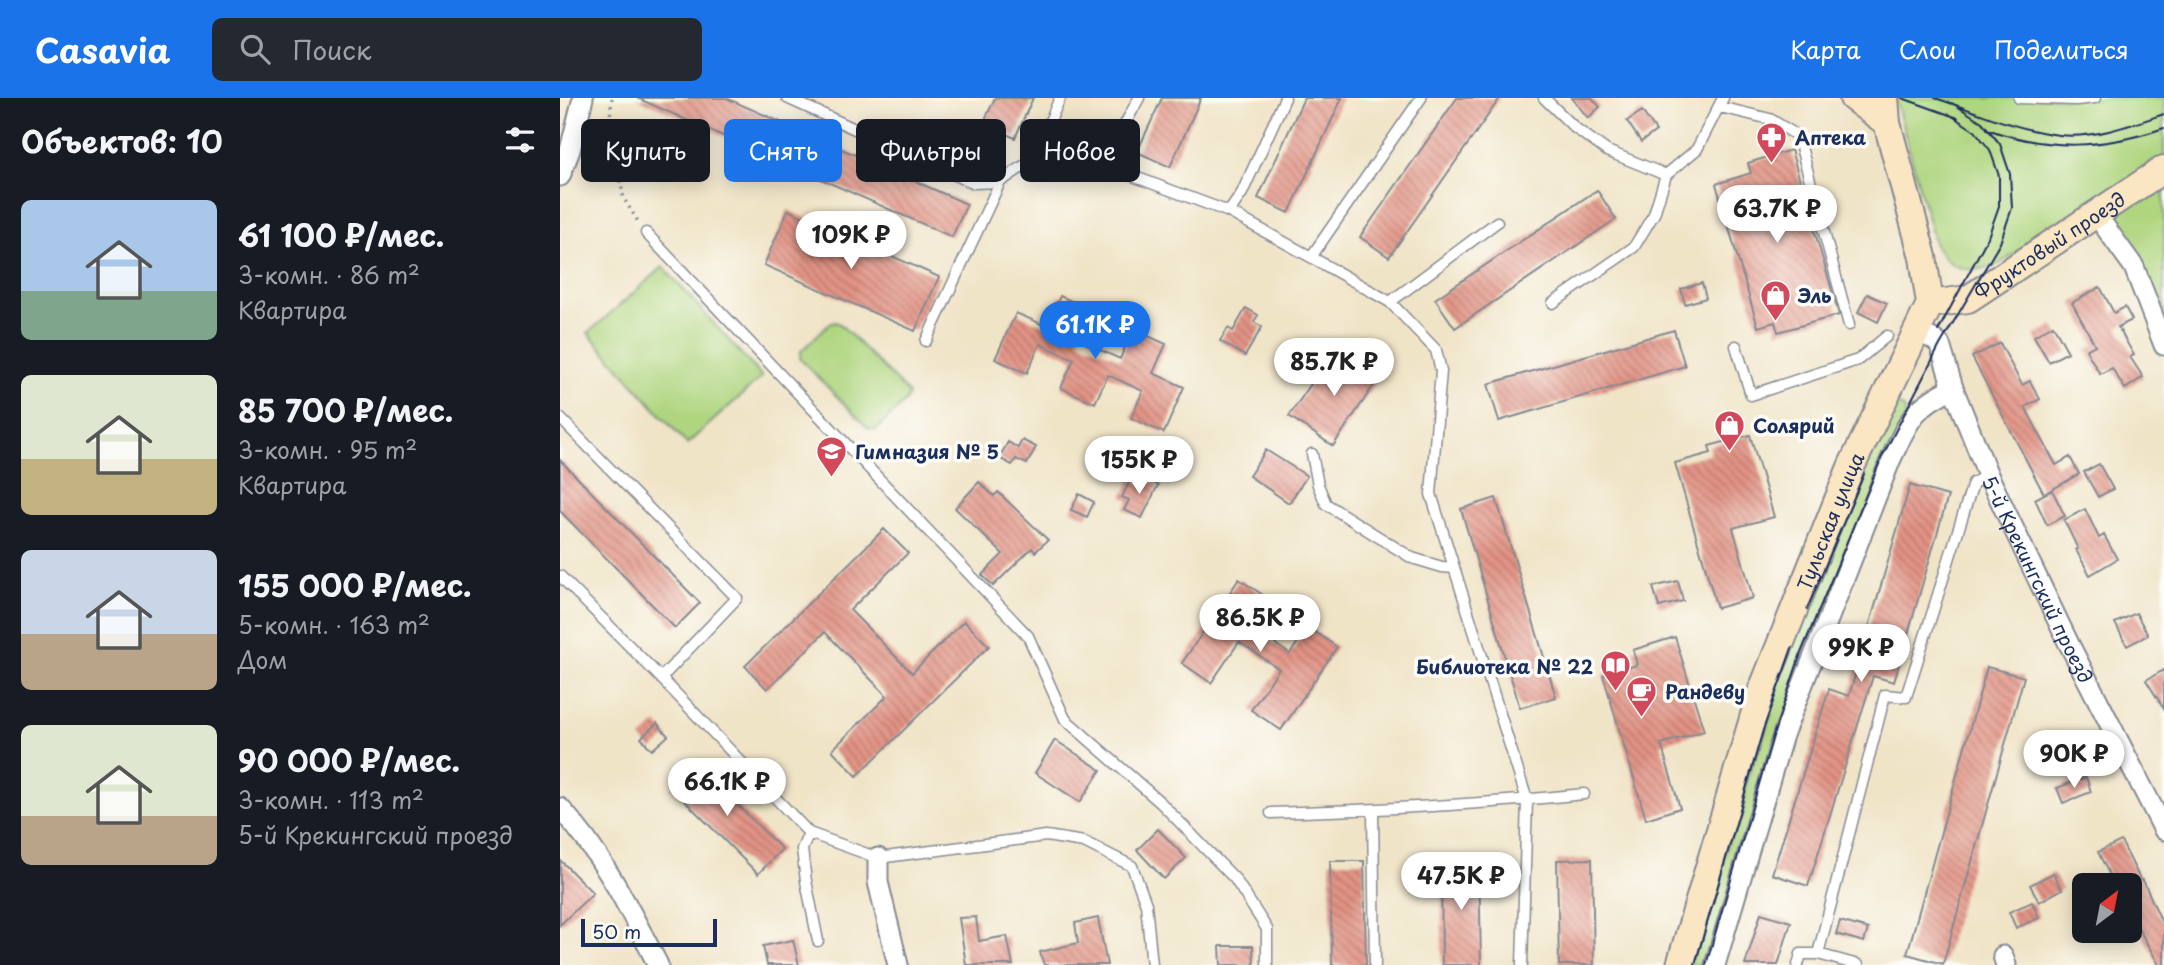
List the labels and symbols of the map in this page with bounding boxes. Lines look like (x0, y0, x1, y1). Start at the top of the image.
pharmacy icon: Аптека (1755, 120, 1789, 164)
place label: Аптека (1795, 123, 1866, 151)
street label: Фруктовый проезд (1968, 185, 2131, 305)
pin: 63.7K ₽ (1712, 186, 1842, 245)
pin: 109K ₽ (794, 212, 908, 271)
shop icon: Эль (1758, 278, 1792, 322)
place label: Эль (1797, 281, 1832, 309)
pin: 61.1K ₽ (1030, 302, 1160, 361)
pin: 85.7K ₽ (1269, 338, 1399, 398)
shop icon: Солярий (1713, 408, 1747, 452)
place label: Солярий (1753, 411, 1835, 439)
school or university icon: Гимназия № 5 (815, 434, 849, 478)
pin: 155K ₽ (1082, 436, 1196, 496)
place label: Гимназия № 5 (855, 437, 999, 465)
street label: Тульская улица (1789, 447, 1870, 594)
street label: 5-й Крекингский проезд (1976, 471, 2100, 688)
pin: 86.5K ₽ (1195, 594, 1325, 654)
pin: 99K ₽ (1812, 624, 1910, 684)
library icon: Библиотека № 22 (1599, 649, 1633, 693)
place label: Библиотека № 22 (1416, 652, 1593, 680)
cafe icon: Рандеву (1625, 674, 1659, 718)
place label: Рандеву (1665, 677, 1745, 705)
pin: 90K ₽ (2025, 730, 2123, 790)
pin: 66.1K ₽ (662, 758, 792, 818)
pin: 47.5K ₽ (1396, 852, 1526, 912)
north arrow (2072, 873, 2142, 943)
scale bar (581, 916, 718, 948)

